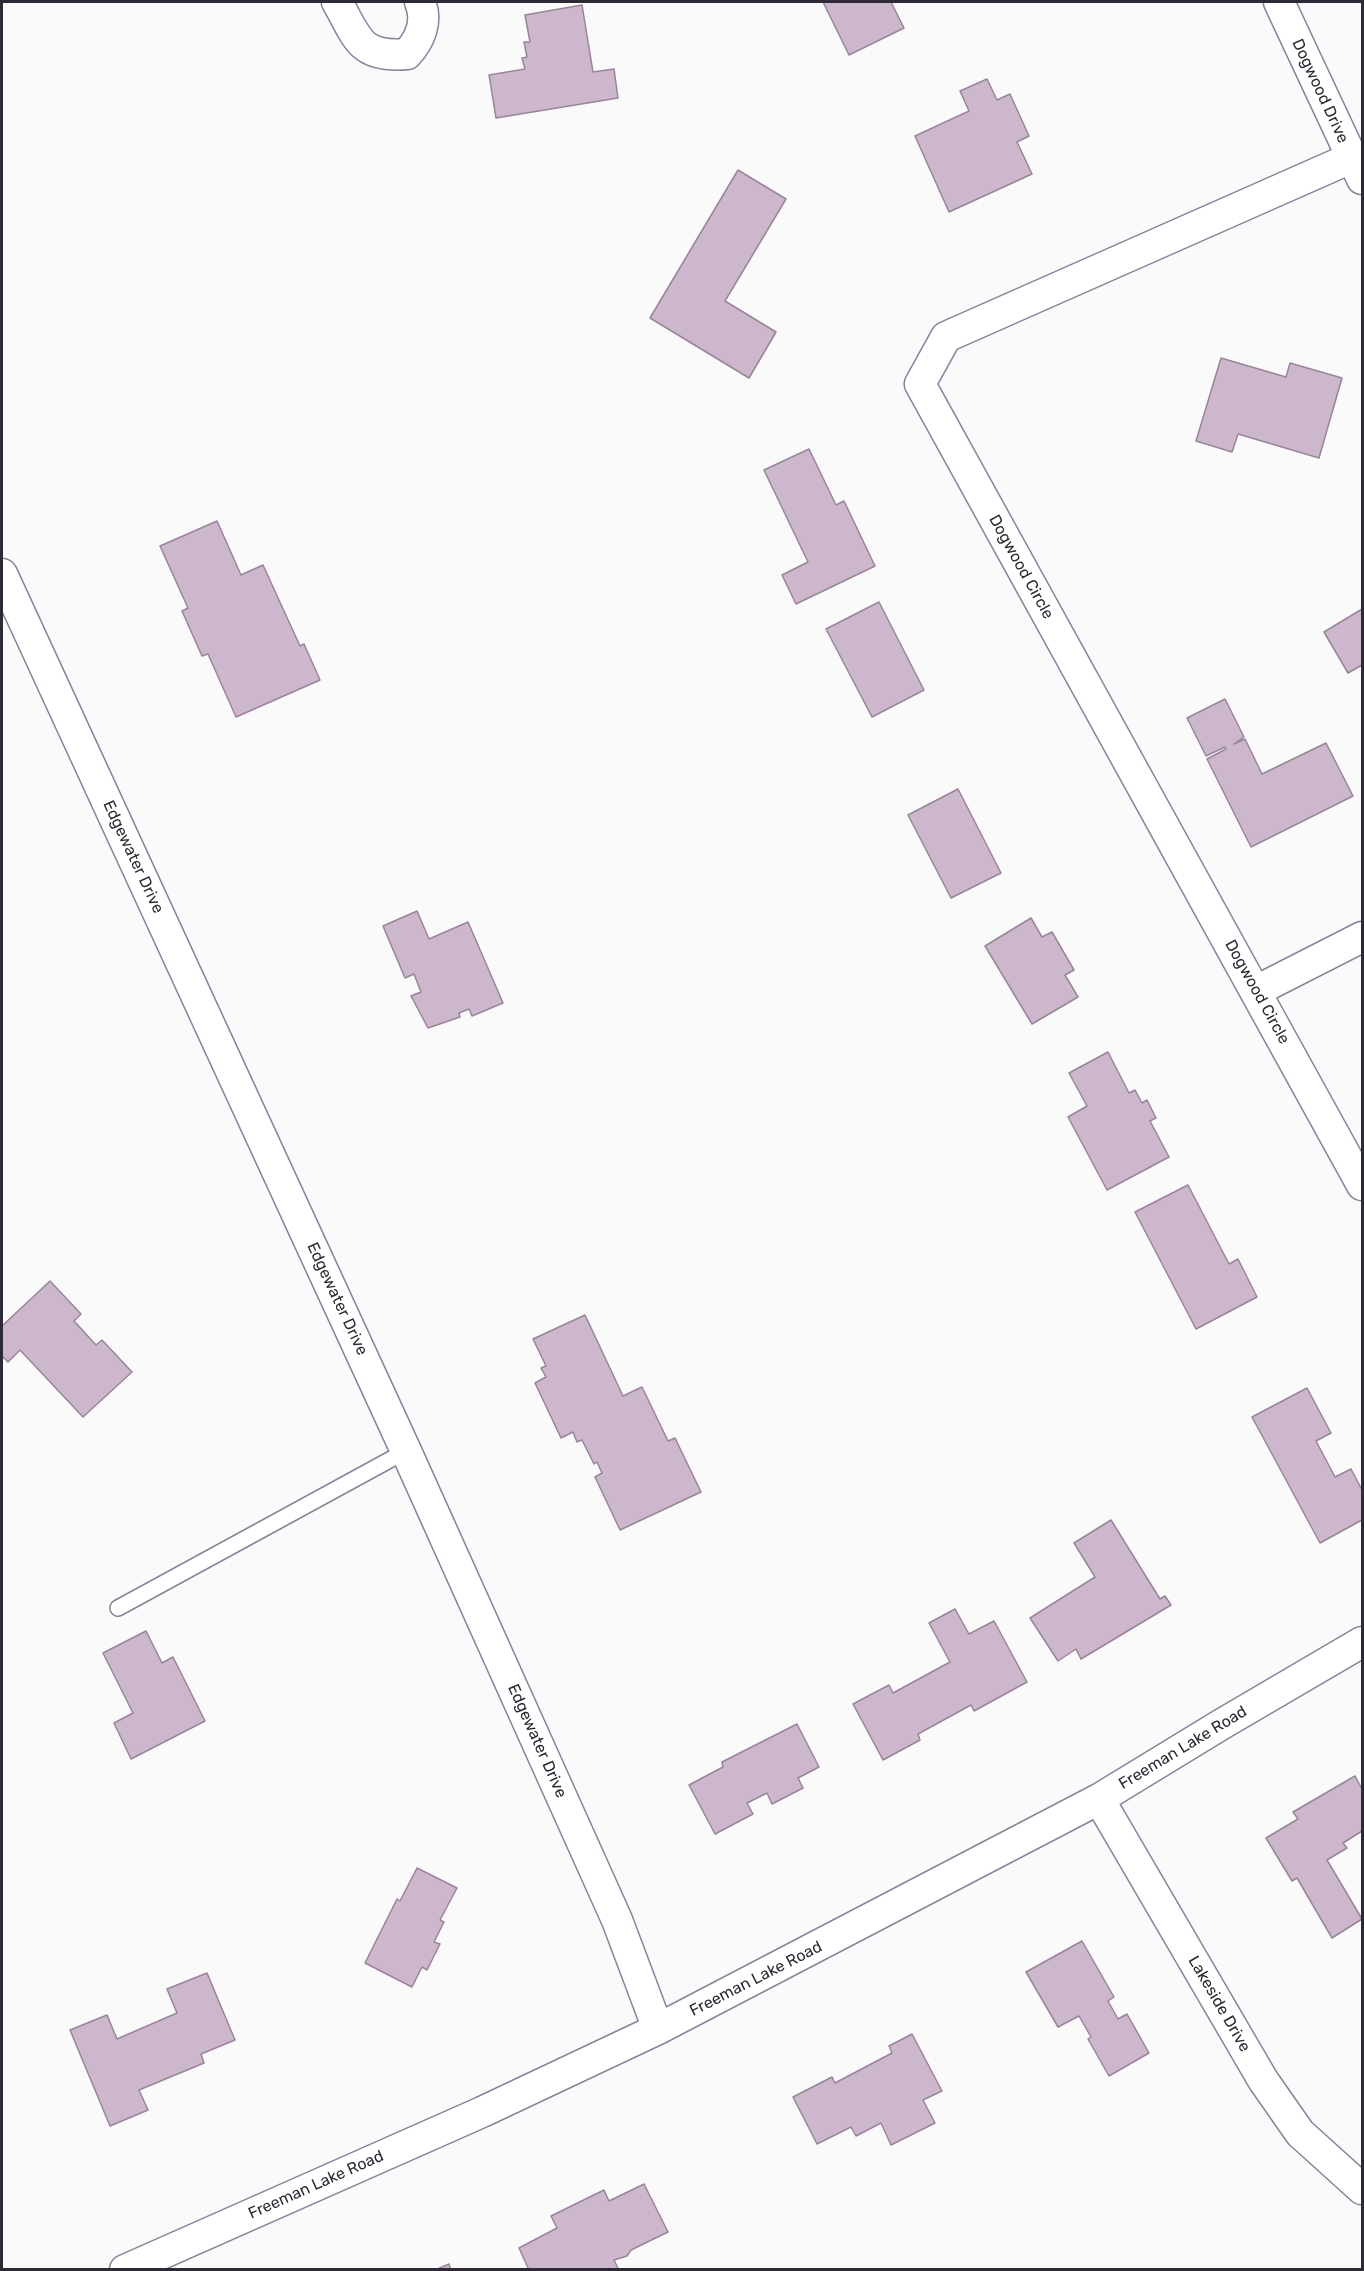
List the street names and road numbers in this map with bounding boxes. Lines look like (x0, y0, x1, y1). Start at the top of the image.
street label: Dogwood Drive (1287, 36, 1353, 146)
street label: Dogwood Circle (984, 511, 1058, 623)
street label: Edgewater Drive (98, 797, 168, 917)
street label: Dogwood Circle (1220, 936, 1294, 1048)
street label: Edgewater Drive (302, 1239, 372, 1359)
street label: Edgewater Drive (503, 1681, 571, 1801)
street label: Freeman Lake Road (1115, 1702, 1251, 1794)
street label: Freeman Lake Road (687, 1937, 825, 2021)
street label: Lakeside Drive (1184, 1953, 1254, 2055)
street label: Freeman Lake Road (245, 2147, 387, 2223)

